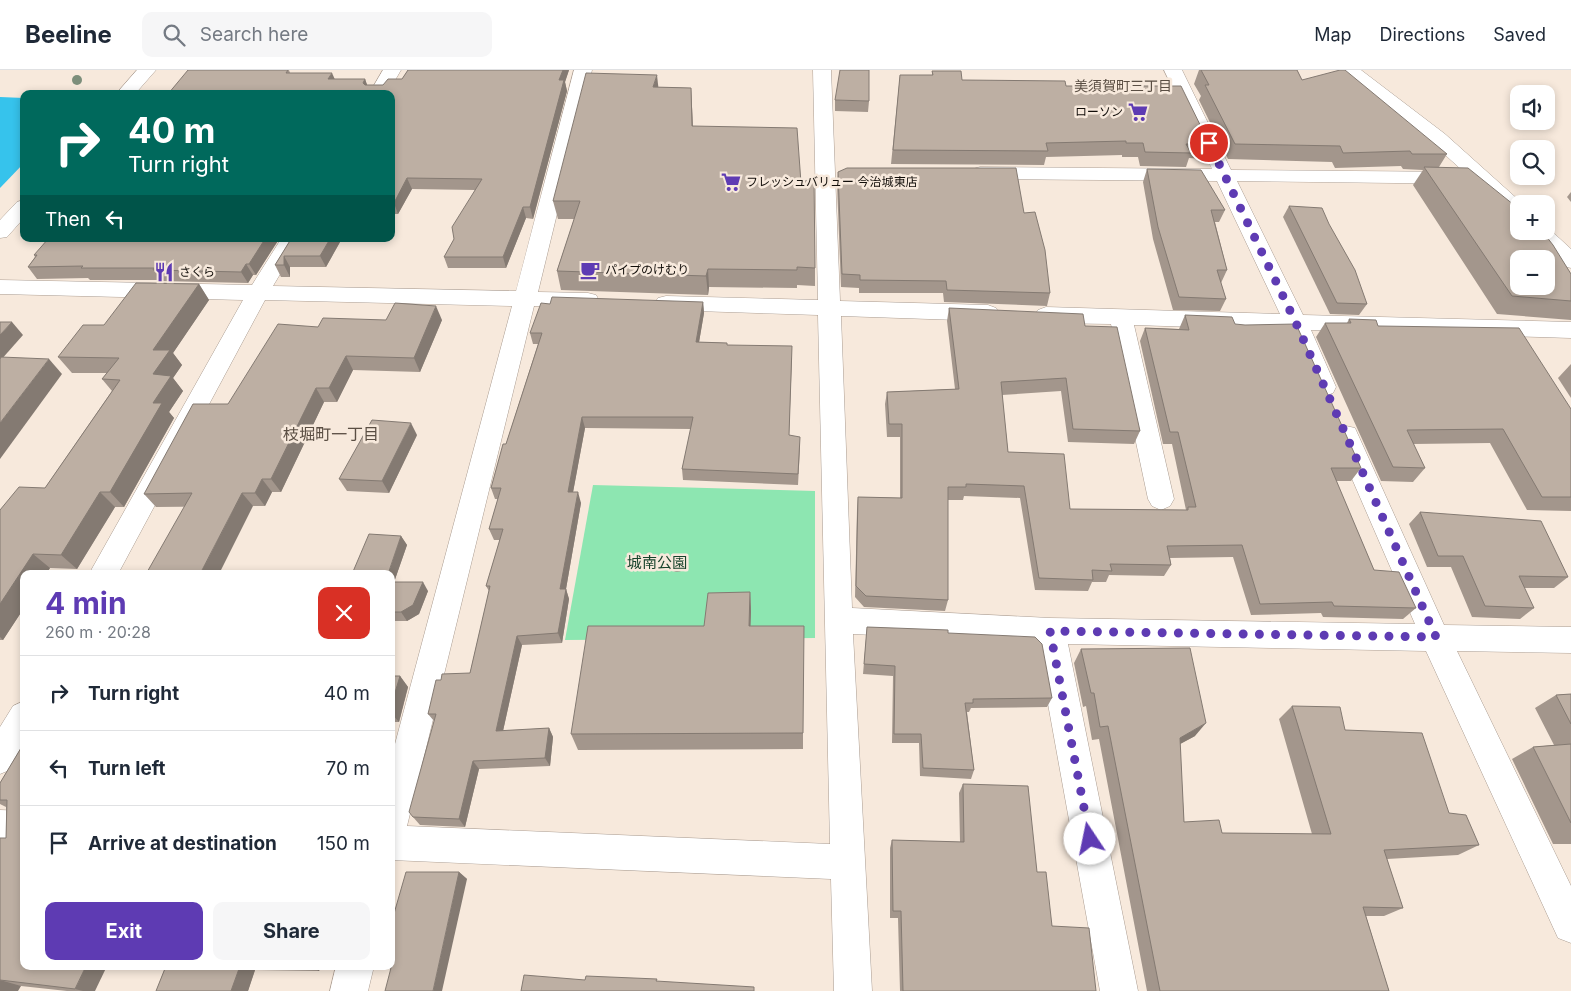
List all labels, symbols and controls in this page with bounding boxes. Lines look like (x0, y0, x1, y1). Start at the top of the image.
search box (142, 12, 492, 57)
text: Beeline (25, 20, 112, 49)
icon: search (160, 21, 188, 49)
text: Search here (200, 23, 308, 46)
text: Map (1314, 24, 1352, 45)
text: Directions (1380, 24, 1465, 45)
text: Saved (1493, 24, 1546, 45)
district label: 美須賀町三丁目 (1074, 77, 1172, 94)
map controls (1510, 85, 1555, 295)
button: sound (1510, 85, 1555, 130)
supermarket icon: ローソン (1127, 101, 1149, 123)
place label: ローソン (1075, 104, 1123, 119)
text: 40 m (128, 109, 216, 151)
icon: right (45, 110, 110, 175)
pin (1188, 122, 1230, 164)
icon: arrive (1195, 129, 1223, 157)
button: search (1510, 140, 1555, 185)
text: Turn right (128, 151, 229, 177)
supermarket icon: フレッシュバリュー 今治城東店 (720, 171, 742, 193)
place label: フレッシュバリュー 今治城東店 (746, 174, 917, 189)
button: + (1510, 195, 1555, 240)
icon: left (101, 205, 129, 233)
text: Then (45, 208, 91, 231)
button: − (1510, 250, 1555, 295)
cafe icon: パイプのけむり (579, 259, 601, 281)
restaurant icon: さくら (153, 261, 175, 283)
place label: パイプのけむり (605, 262, 689, 277)
place label: さくら (179, 264, 215, 279)
district label: 枝堀町一丁目 (283, 424, 379, 444)
park label: 城南公園 (627, 553, 687, 572)
text: 4 min (45, 585, 127, 621)
button: close (318, 587, 370, 639)
text: 260 m · 20:28 (45, 622, 151, 642)
icon: right (45, 679, 73, 707)
text: Turn right (88, 682, 179, 705)
text: 40 m (324, 682, 370, 705)
icon: left (45, 754, 73, 782)
text: Turn left (88, 757, 166, 780)
text: 70 m (326, 757, 370, 780)
position arrow (1063, 812, 1115, 864)
icon: arrive (45, 829, 73, 857)
text: Arrive at destination (88, 832, 277, 855)
text: 150 m (317, 832, 370, 855)
button: Exit (45, 902, 203, 960)
button: Share (213, 902, 370, 960)

